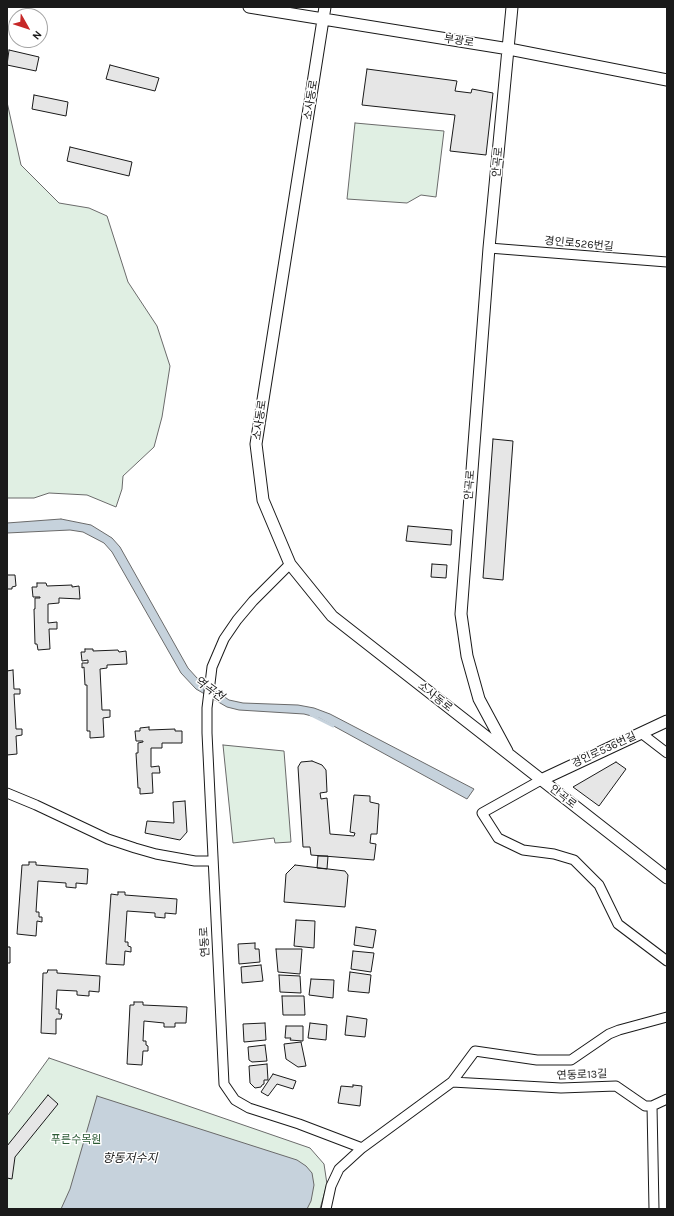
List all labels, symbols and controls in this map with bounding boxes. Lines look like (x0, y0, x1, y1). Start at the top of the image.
north arrow (8, 8, 48, 48)
text: N (29, 28, 44, 42)
street label: 부광로 (443, 32, 475, 50)
street label: 소사동로 (301, 79, 321, 121)
street label: 안곡로 (490, 146, 506, 178)
street label: 경인로526번길 (544, 234, 614, 254)
street label: 소사동로 (251, 399, 269, 441)
street label: 안곡로 (462, 469, 478, 501)
water label: 역곡천 (191, 673, 227, 705)
street label: 소사동로 (415, 679, 455, 715)
street label: 경인로536번길 (570, 729, 638, 771)
street label: 안곡로 (547, 782, 579, 812)
street label: 연동로 (198, 926, 212, 958)
street label: 연동로13길 (556, 1068, 608, 1082)
park label: 푸른수목원 (51, 1133, 101, 1147)
water label: 항동저수지 (102, 1152, 158, 1166)

